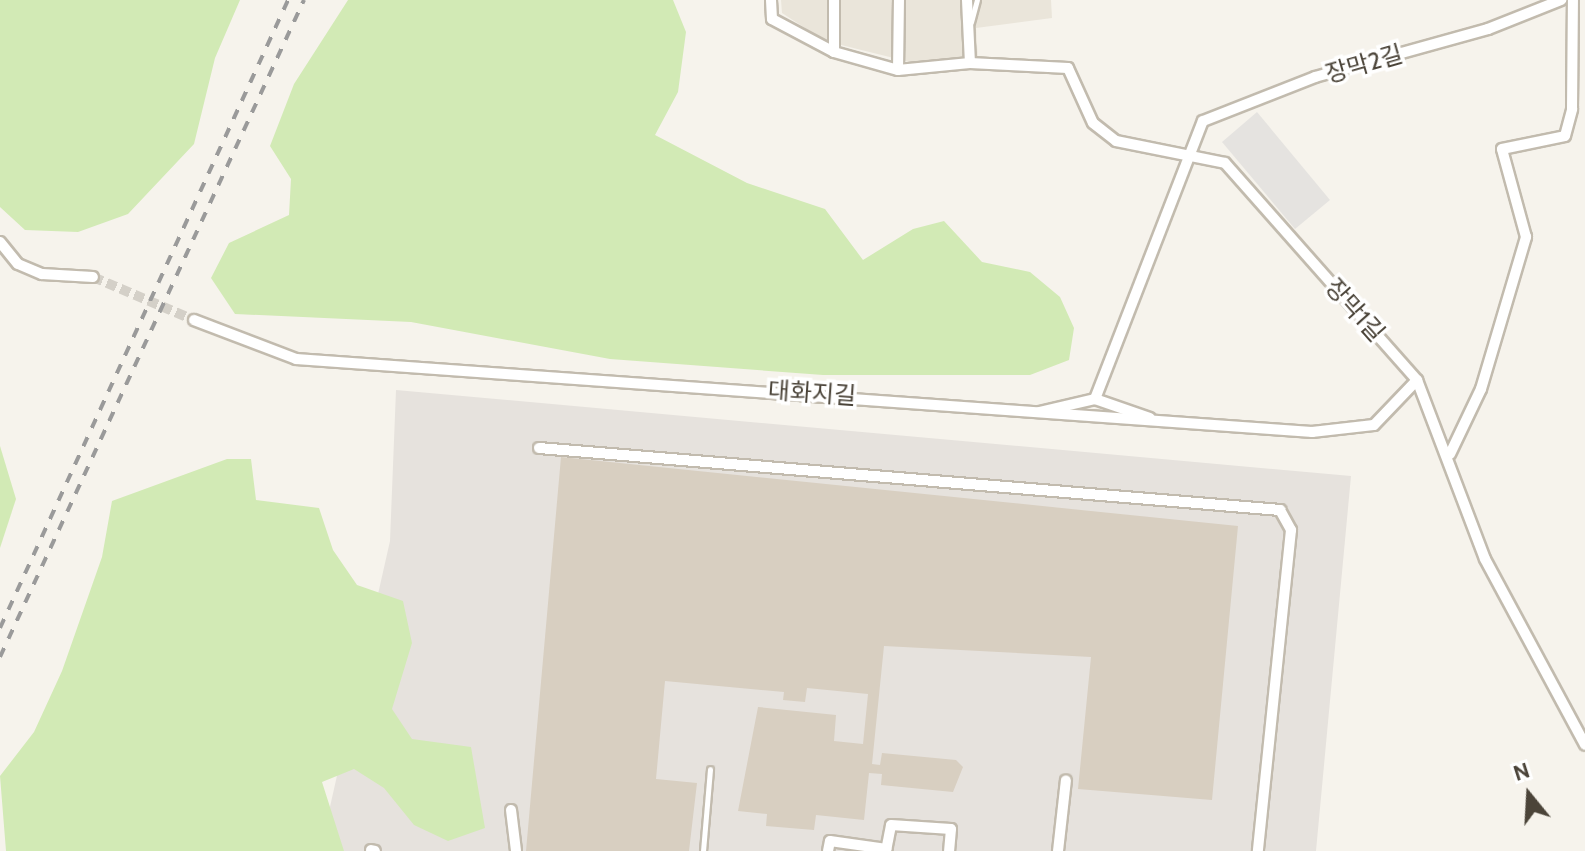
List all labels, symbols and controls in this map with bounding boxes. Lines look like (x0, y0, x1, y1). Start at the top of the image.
street label: 장막2길 (1322, 39, 1406, 89)
street label: 장막1길 (1320, 273, 1390, 347)
street label: 대화지길 (767, 376, 857, 410)
north arrow (1489, 755, 1569, 835)
text: N (1510, 756, 1533, 787)

